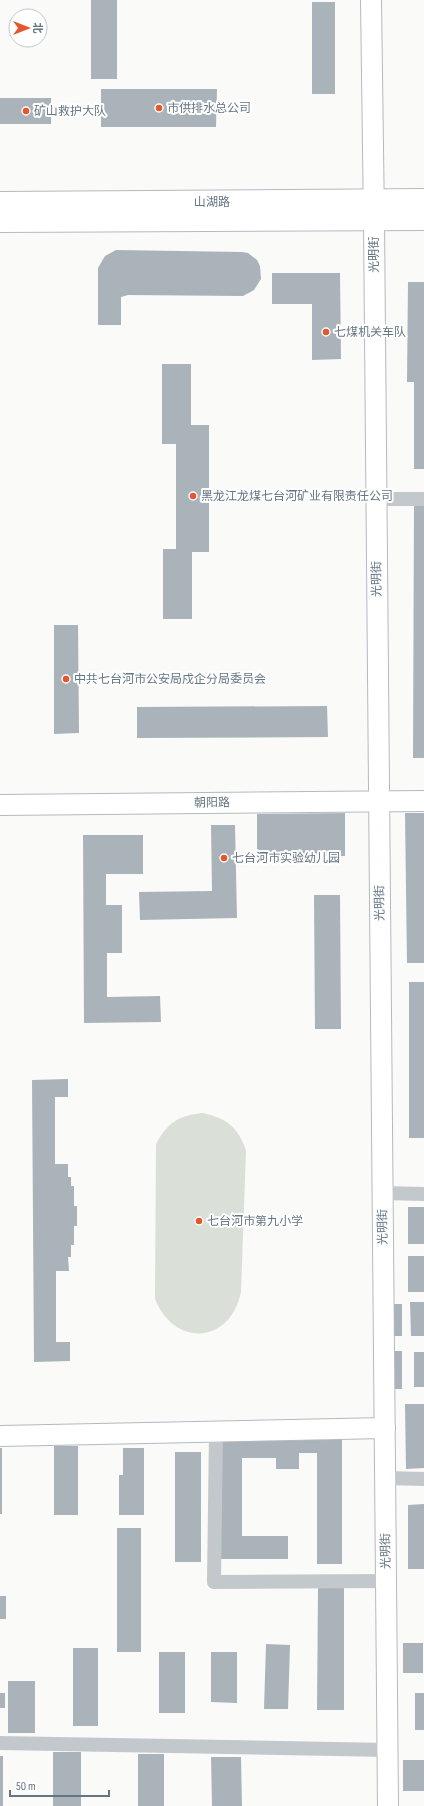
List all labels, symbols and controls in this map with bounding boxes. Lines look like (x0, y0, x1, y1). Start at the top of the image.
north arrow (8, 8, 48, 48)
text: 北 (31, 23, 44, 34)
place label: 市供排水总公司 (167, 101, 251, 116)
marker: 市供排水总公司 (154, 103, 164, 113)
place label: 矿山救护大队 (34, 104, 106, 119)
marker: 矿山救护大队 (21, 106, 31, 116)
street label: 山湖路 (194, 195, 230, 210)
street label: 光明街 (367, 237, 382, 273)
place label: 七煤机关车队 (334, 325, 406, 340)
marker: 七煤机关车队 (321, 327, 331, 337)
place label: 黑龙江龙煤七台河矿业有限责任公司 (201, 489, 393, 504)
marker: 黑龙江龙煤七台河矿业有限责任公司 (188, 491, 198, 501)
street label: 光明街 (369, 561, 385, 597)
place label: 中共七台河市公安局戍企分局委员会 (74, 672, 266, 687)
marker: 中共七台河市公安局戍企分局委员会 (61, 674, 71, 684)
street label: 朝阳路 (194, 795, 230, 811)
place label: 七台河市实验幼儿园 (232, 851, 340, 866)
marker: 七台河市实验幼儿园 (219, 853, 229, 863)
street label: 光明街 (372, 885, 388, 921)
street label: 光明街 (375, 1209, 391, 1245)
place label: 七台河市第九小学 (207, 1214, 303, 1229)
marker: 七台河市第九小学 (194, 1216, 204, 1226)
street label: 光明街 (378, 1533, 394, 1569)
scale bar (10, 1772, 109, 1798)
text: 50 m (16, 1779, 36, 1794)

